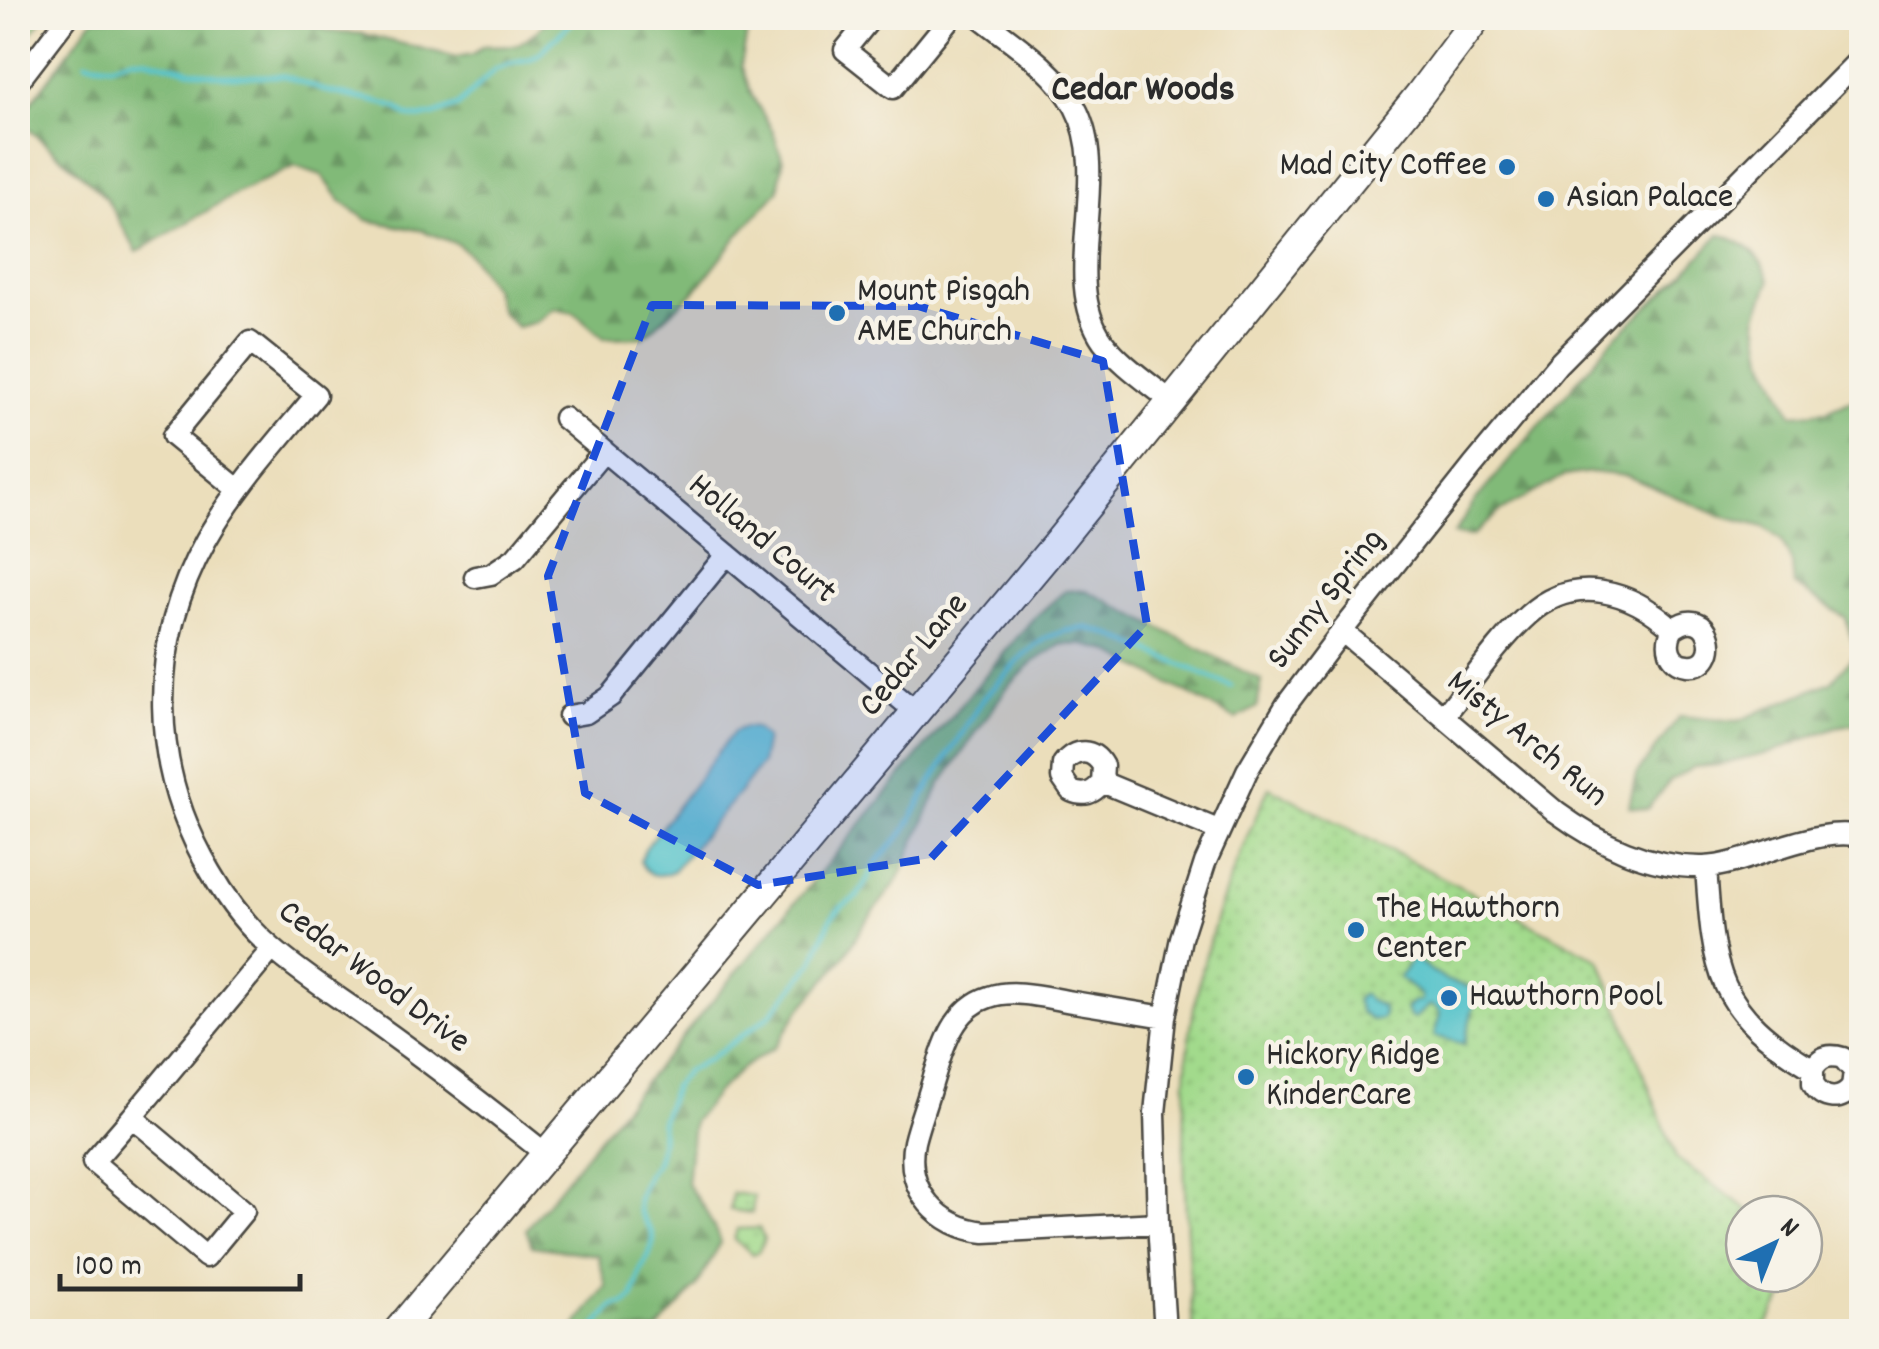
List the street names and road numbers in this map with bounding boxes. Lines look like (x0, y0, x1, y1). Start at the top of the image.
street label: Holland Court (676, 463, 846, 617)
street label: Sunny Spring (1256, 519, 1398, 681)
street label: Cedar Lane (848, 583, 982, 729)
street label: Misty Arch Run (1434, 659, 1618, 821)
street label: Cedar Wood Drive (266, 889, 480, 1067)

